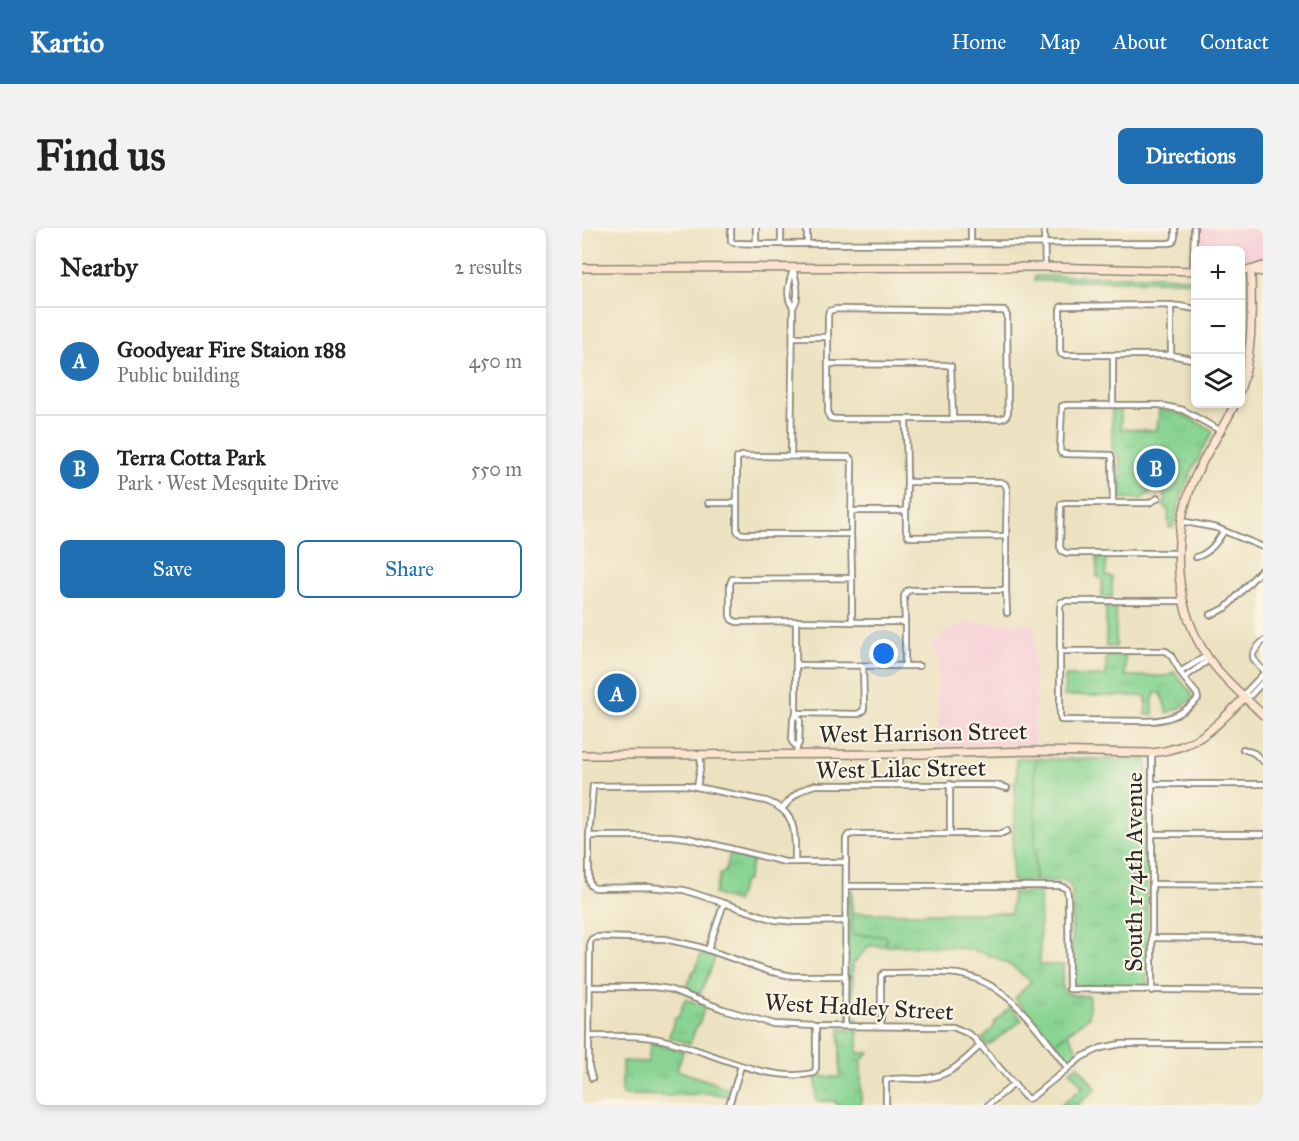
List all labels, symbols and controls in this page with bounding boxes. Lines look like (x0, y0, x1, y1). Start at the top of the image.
text: Kartio (30, 25, 104, 60)
text: Home (951, 29, 1006, 55)
text: Map (1039, 29, 1080, 55)
text: About (1113, 29, 1167, 55)
text: Contact (1200, 29, 1269, 55)
button: Directions (1118, 128, 1263, 184)
text: Find us (36, 130, 166, 182)
map controls (1191, 246, 1245, 408)
button: + (1191, 246, 1245, 300)
text: Nearby (60, 251, 138, 283)
text: 2 results (454, 255, 522, 279)
button: − (1191, 300, 1245, 354)
text: Goodyear Fire Staion 188 (117, 336, 346, 363)
text: A (73, 349, 86, 373)
text: 450 m (469, 349, 522, 373)
button: layers (1191, 354, 1245, 408)
text: Public building (117, 363, 239, 387)
text: Terra Cotta Park (117, 444, 266, 471)
pin: B (1136, 446, 1176, 490)
text: B (73, 457, 86, 481)
text: 550 m (471, 457, 522, 481)
text: Park · West Mesquite Drive (117, 471, 339, 495)
button: Save (60, 540, 285, 598)
button: Share (297, 540, 522, 598)
your location (869, 639, 898, 668)
pin: A (597, 670, 636, 716)
street label: West Harrison Street (818, 716, 1028, 750)
street label: West Lilac Street (816, 753, 987, 785)
street label: South 174th Avenue (1119, 772, 1149, 972)
street label: West Hadley Street (764, 987, 955, 1027)

